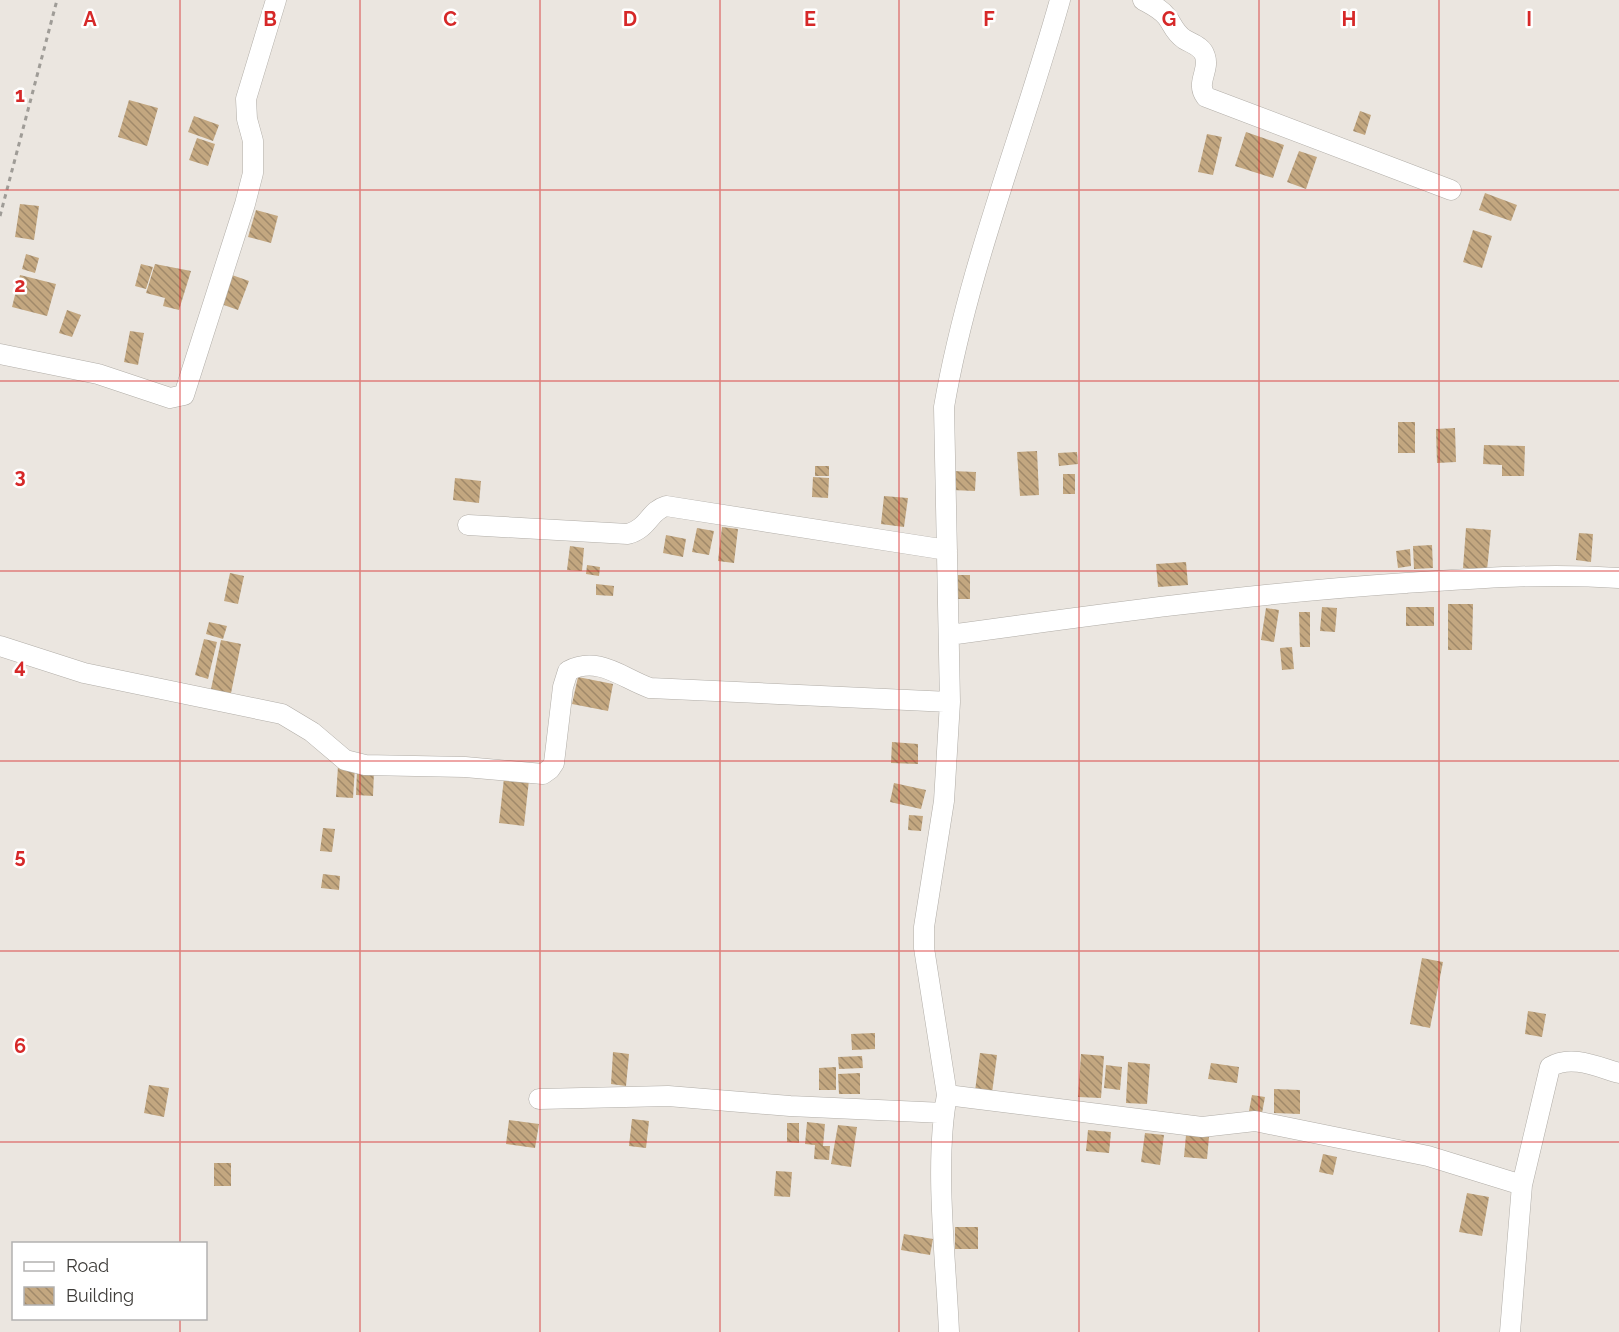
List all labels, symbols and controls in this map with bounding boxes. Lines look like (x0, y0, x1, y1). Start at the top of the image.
text: A (83, 7, 97, 31)
text: B (263, 7, 277, 31)
text: C (443, 7, 457, 31)
text: D (623, 7, 637, 31)
text: E (804, 7, 816, 31)
text: F (983, 7, 995, 31)
text: G (1162, 7, 1176, 31)
text: H (1342, 7, 1356, 31)
text: I (1526, 7, 1532, 31)
text: 1 (15, 83, 25, 107)
text: 2 (14, 273, 26, 297)
text: 3 (14, 464, 26, 488)
text: 4 (14, 654, 26, 678)
text: 5 (14, 844, 26, 868)
text: 6 (14, 1034, 26, 1058)
legend (12, 1242, 207, 1320)
text: Road (66, 1255, 109, 1276)
text: Building (66, 1285, 134, 1306)

